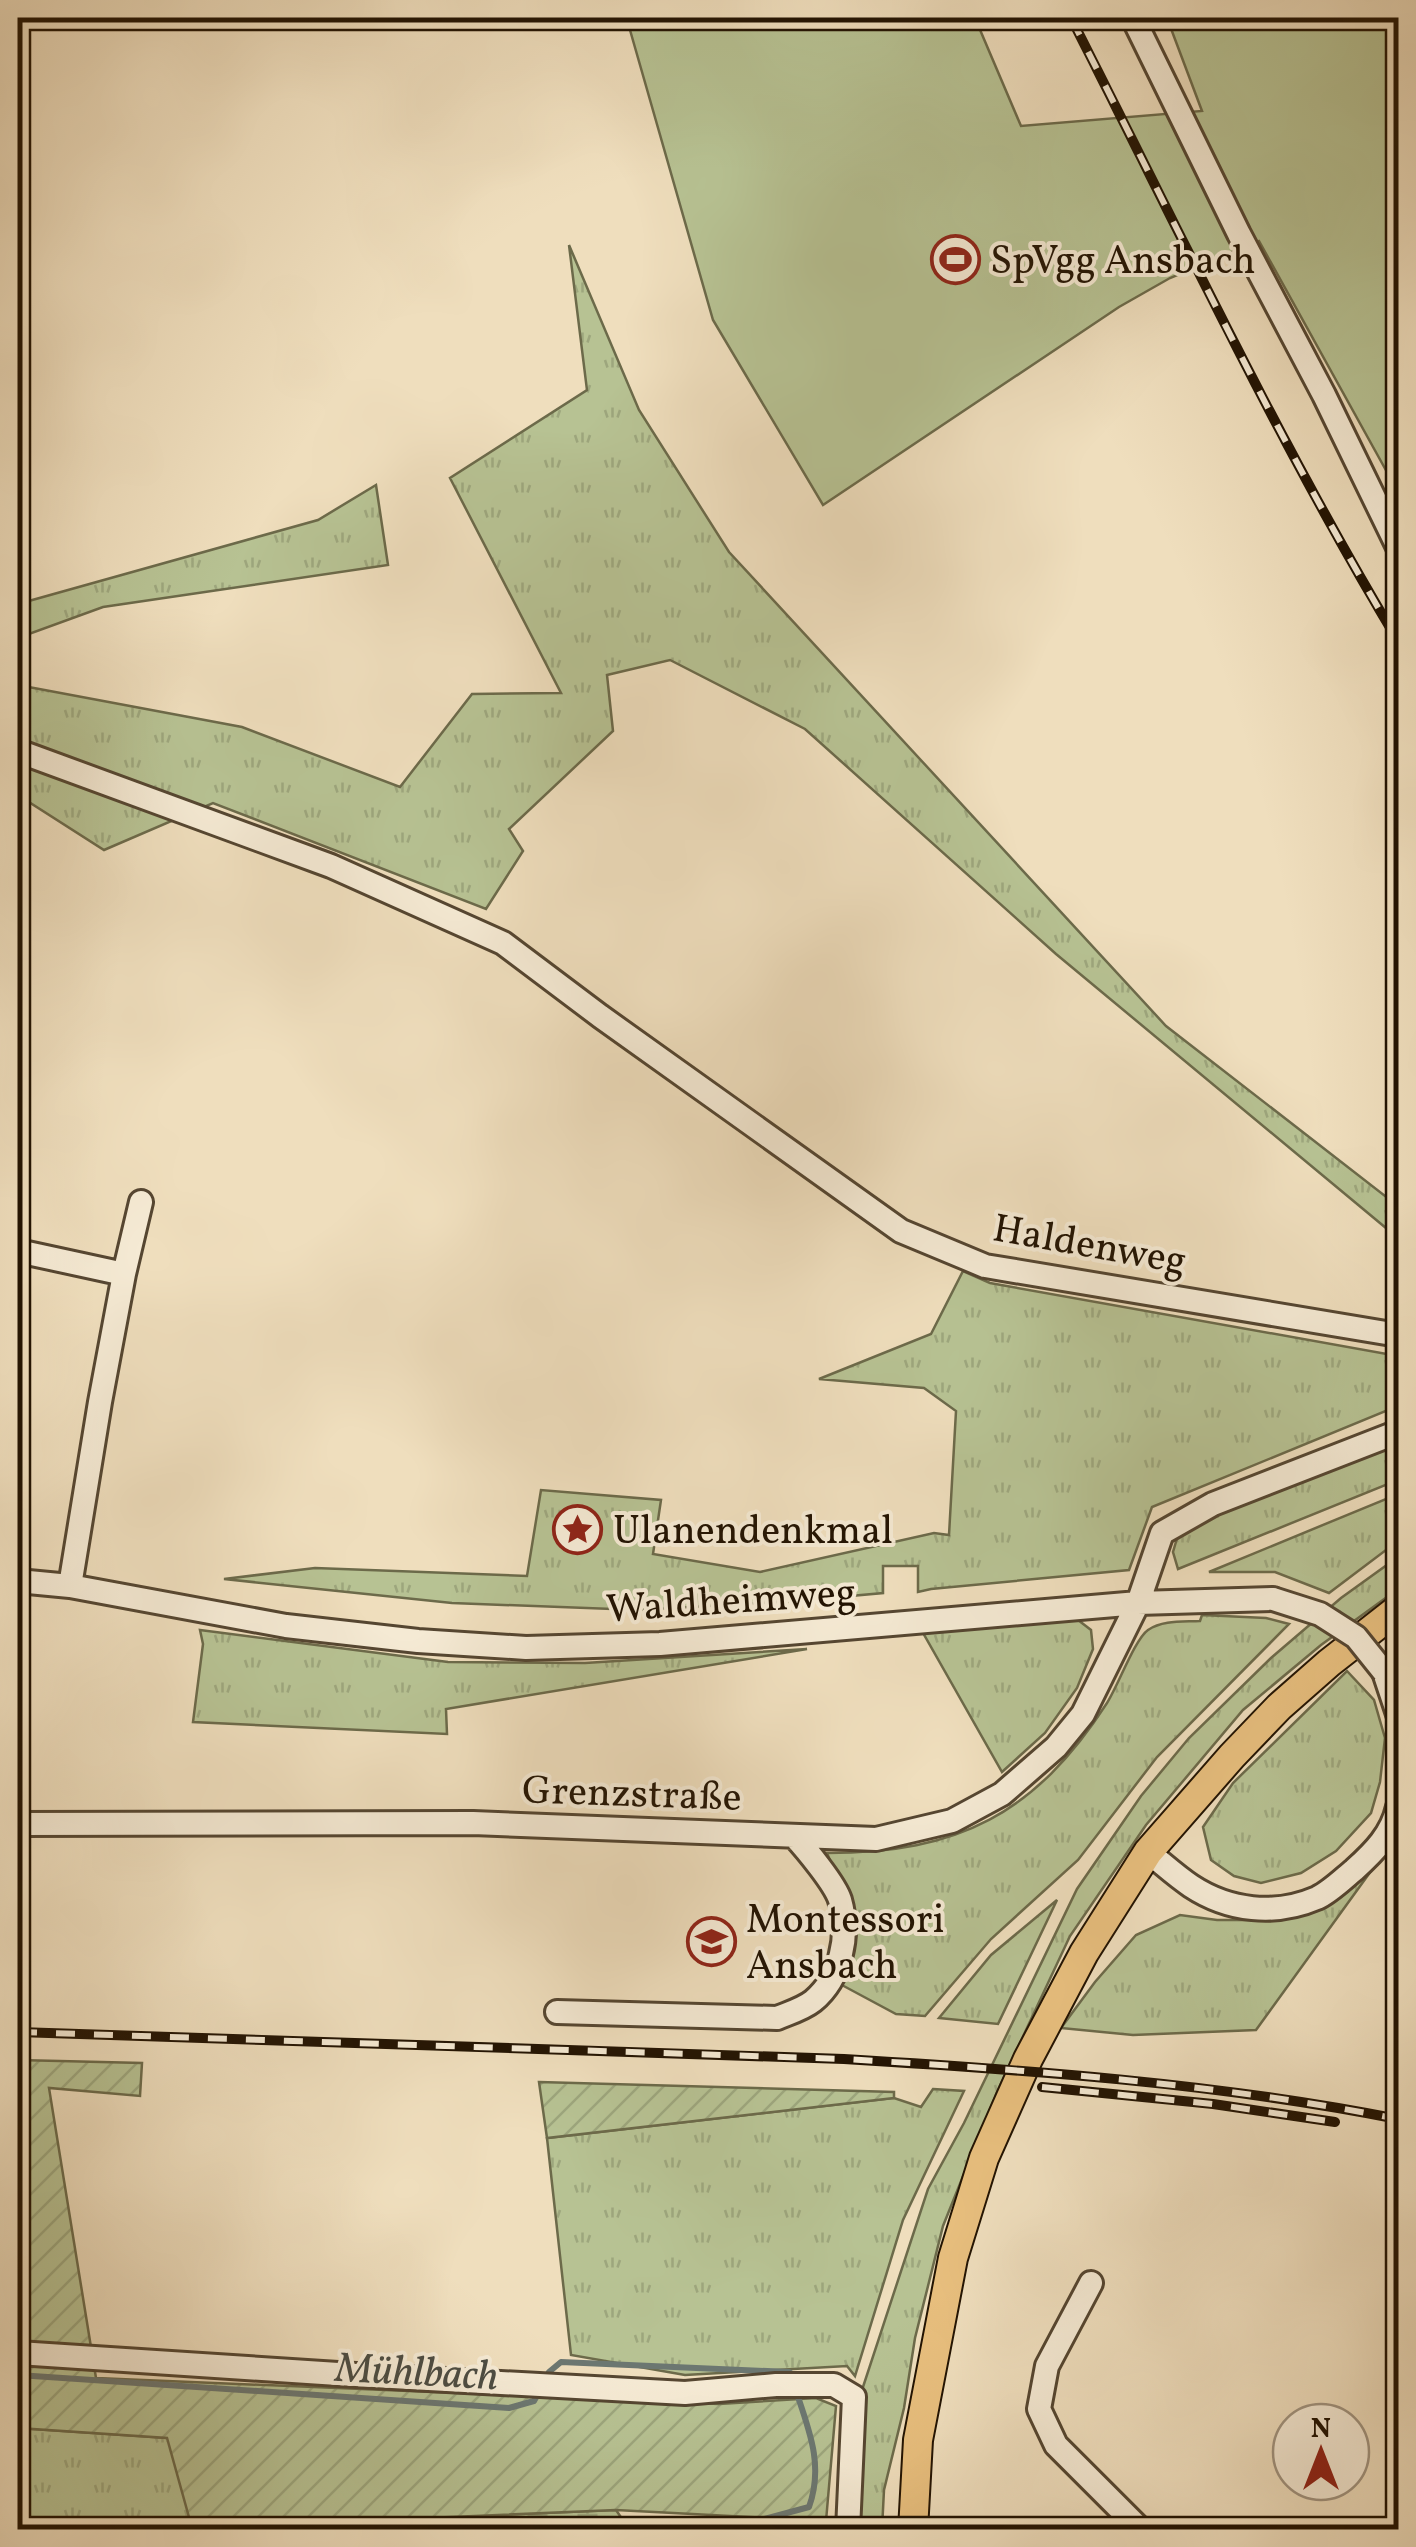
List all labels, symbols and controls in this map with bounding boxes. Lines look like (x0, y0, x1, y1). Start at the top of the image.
sports icon: SpVgg Ansbach (929, 233, 981, 285)
place label: SpVgg Ansbach (990, 235, 1256, 291)
street label: Haldenweg (988, 1202, 1191, 1292)
place icon: Ulanendenkmal (552, 1503, 604, 1555)
place label: Ulanendenkmal (613, 1505, 893, 1561)
street label: Waldheimweg (604, 1566, 858, 1640)
street label: Grenzstraße (521, 1764, 743, 1828)
place label: Montessori Ansbach (746, 1894, 945, 1996)
school or university icon: Montessori Ansbach (685, 1915, 737, 1967)
water label: Mühlbach (332, 2341, 500, 2408)
north arrow (1271, 2402, 1371, 2502)
text: N (1311, 2410, 1331, 2449)

